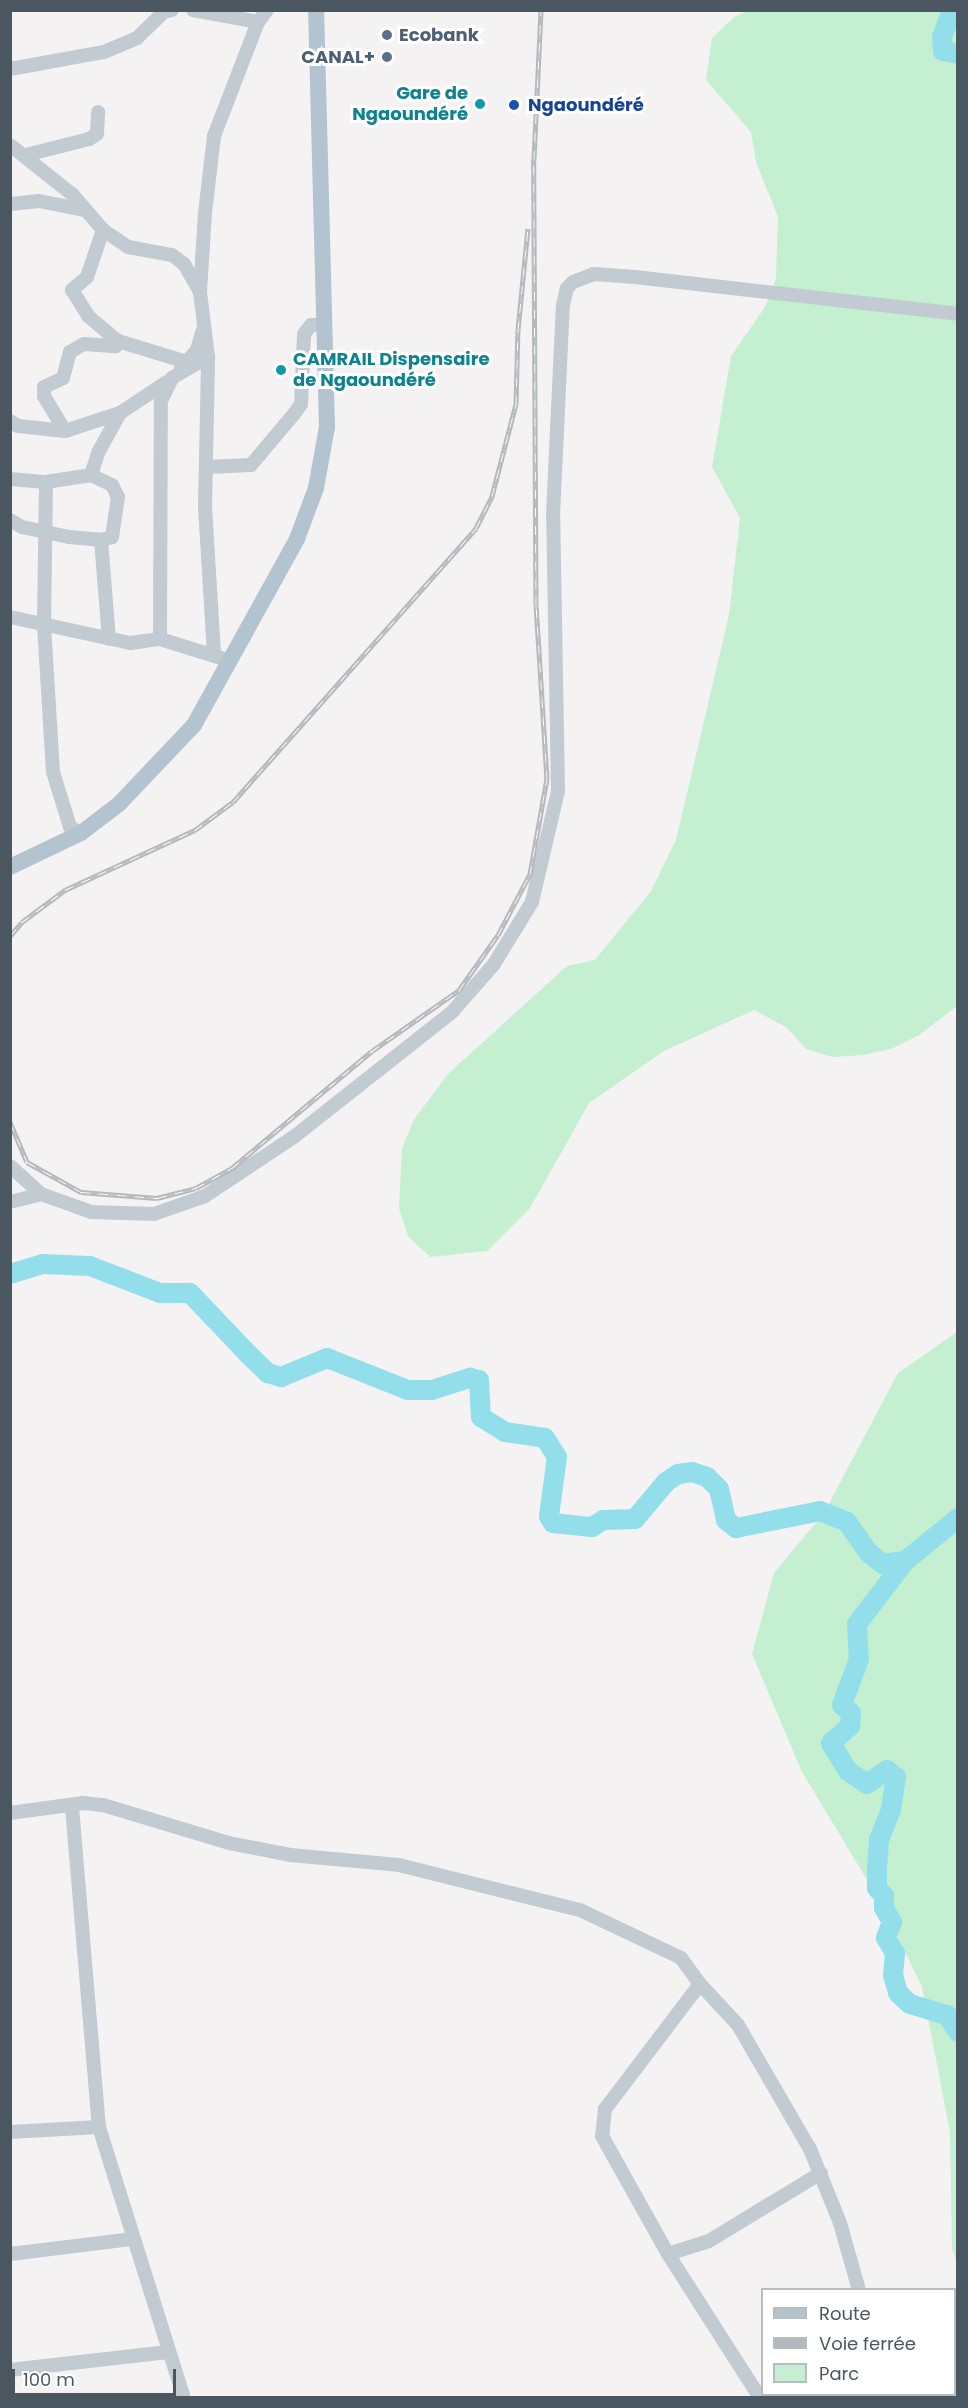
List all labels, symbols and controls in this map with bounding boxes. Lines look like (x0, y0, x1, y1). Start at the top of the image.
place label: Ecobank (399, 24, 479, 46)
marker: Ecobank (380, 28, 394, 42)
place label: CANAL+ (301, 46, 375, 68)
marker: CANAL+ (380, 50, 394, 64)
place label: Gare de Ngaoundéré (352, 83, 468, 125)
place label: Ngaoundéré (528, 94, 644, 116)
marker: Ngaoundéré (505, 96, 523, 114)
marker: Gare de Ngaoundéré (473, 97, 487, 111)
place label: CAMRAIL Dispensaire de Ngaoundéré (293, 349, 489, 392)
marker: CAMRAIL Dispensaire de Ngaoundéré (274, 363, 288, 377)
legend (761, 2288, 956, 2396)
text: Route (819, 2301, 871, 2326)
text: Voie ferrée (819, 2331, 916, 2356)
scale bar (15, 2357, 178, 2395)
text: Parc (819, 2361, 859, 2386)
text: 100 m (23, 2367, 75, 2392)

